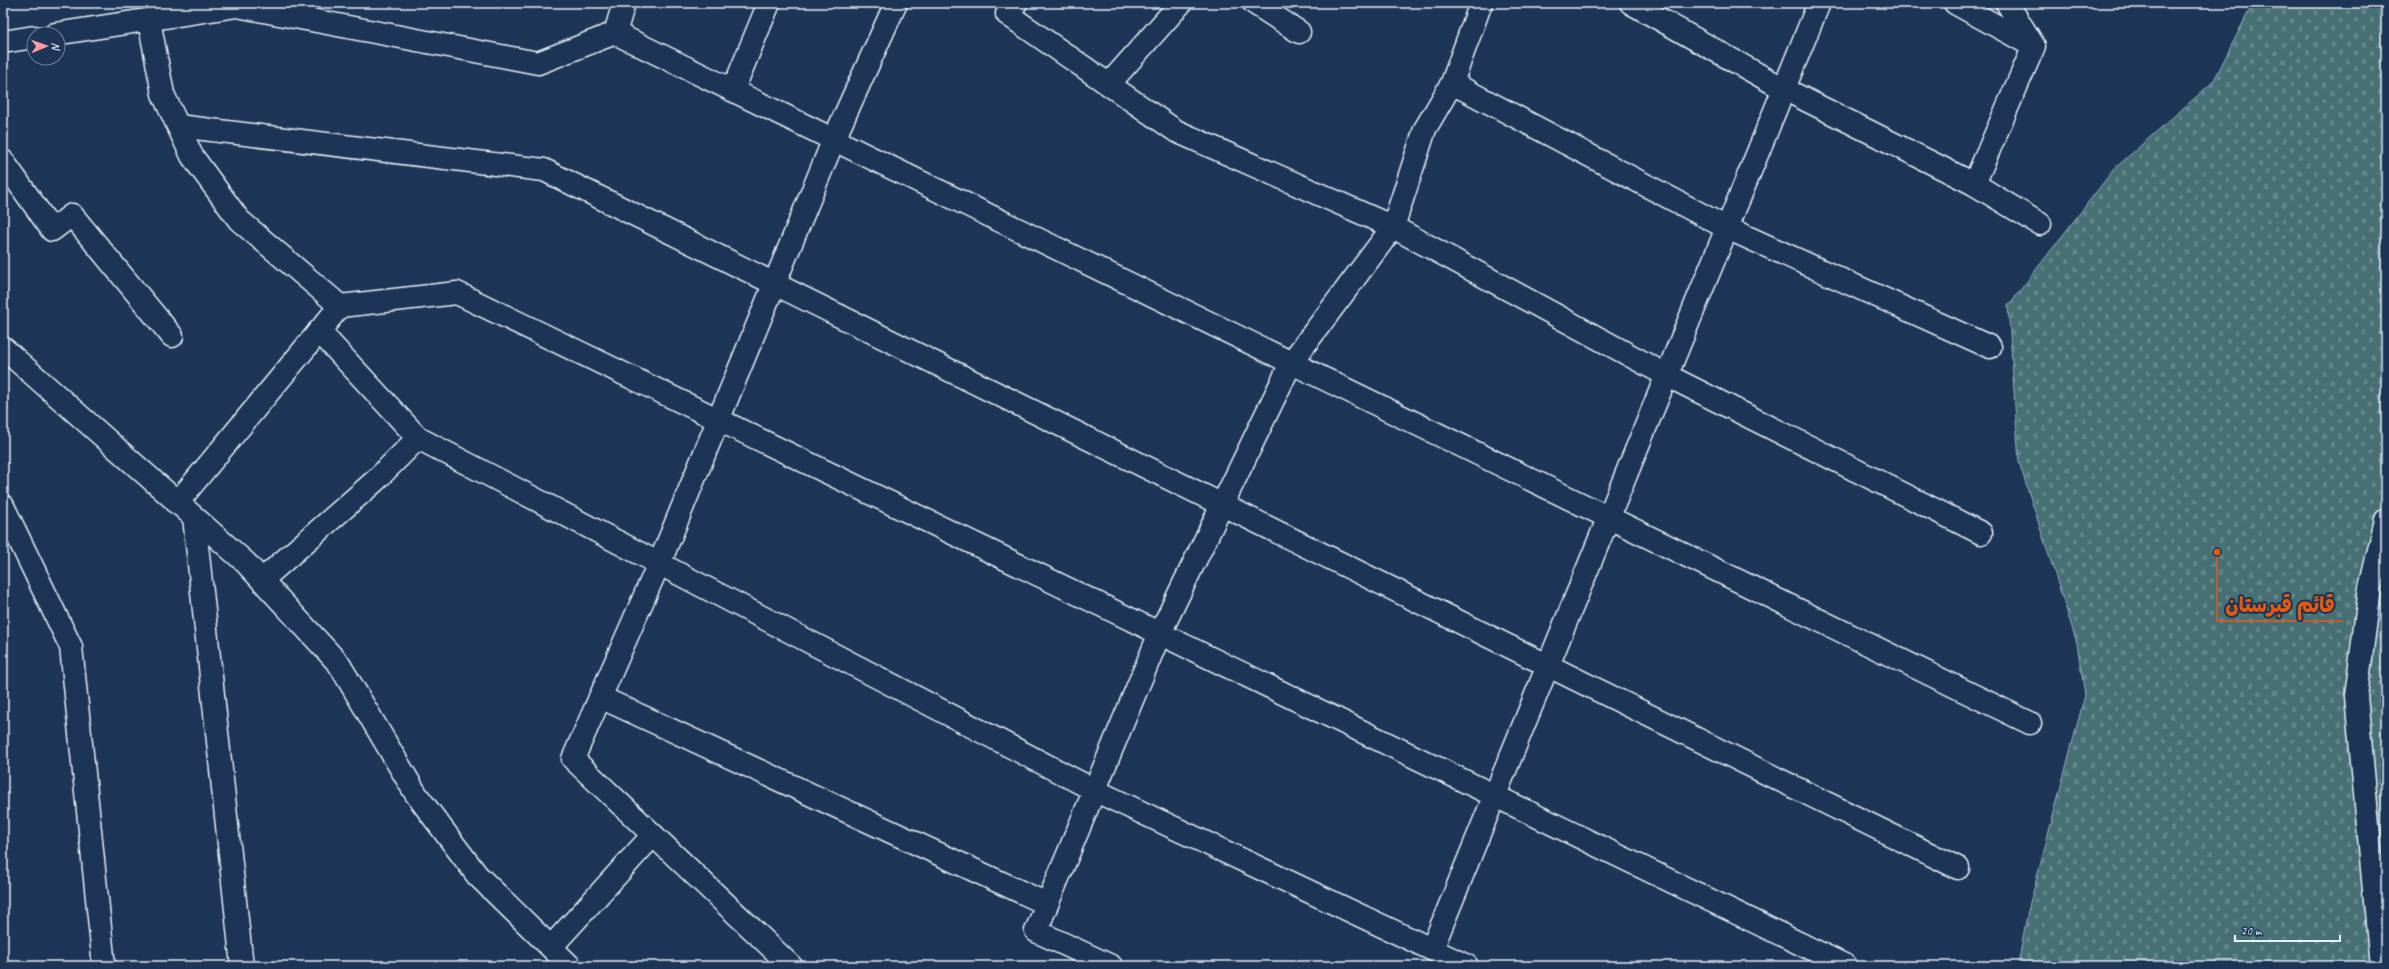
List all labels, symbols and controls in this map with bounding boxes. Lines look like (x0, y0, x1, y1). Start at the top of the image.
north arrow (26, 26, 66, 66)
text: N (49, 42, 63, 51)
callout: قائم قبرستان (2217, 588, 2343, 621)
text: قائم قبرستان (2225, 592, 2335, 621)
scale bar (2235, 917, 2340, 943)
text: 20 m (2241, 923, 2263, 939)

